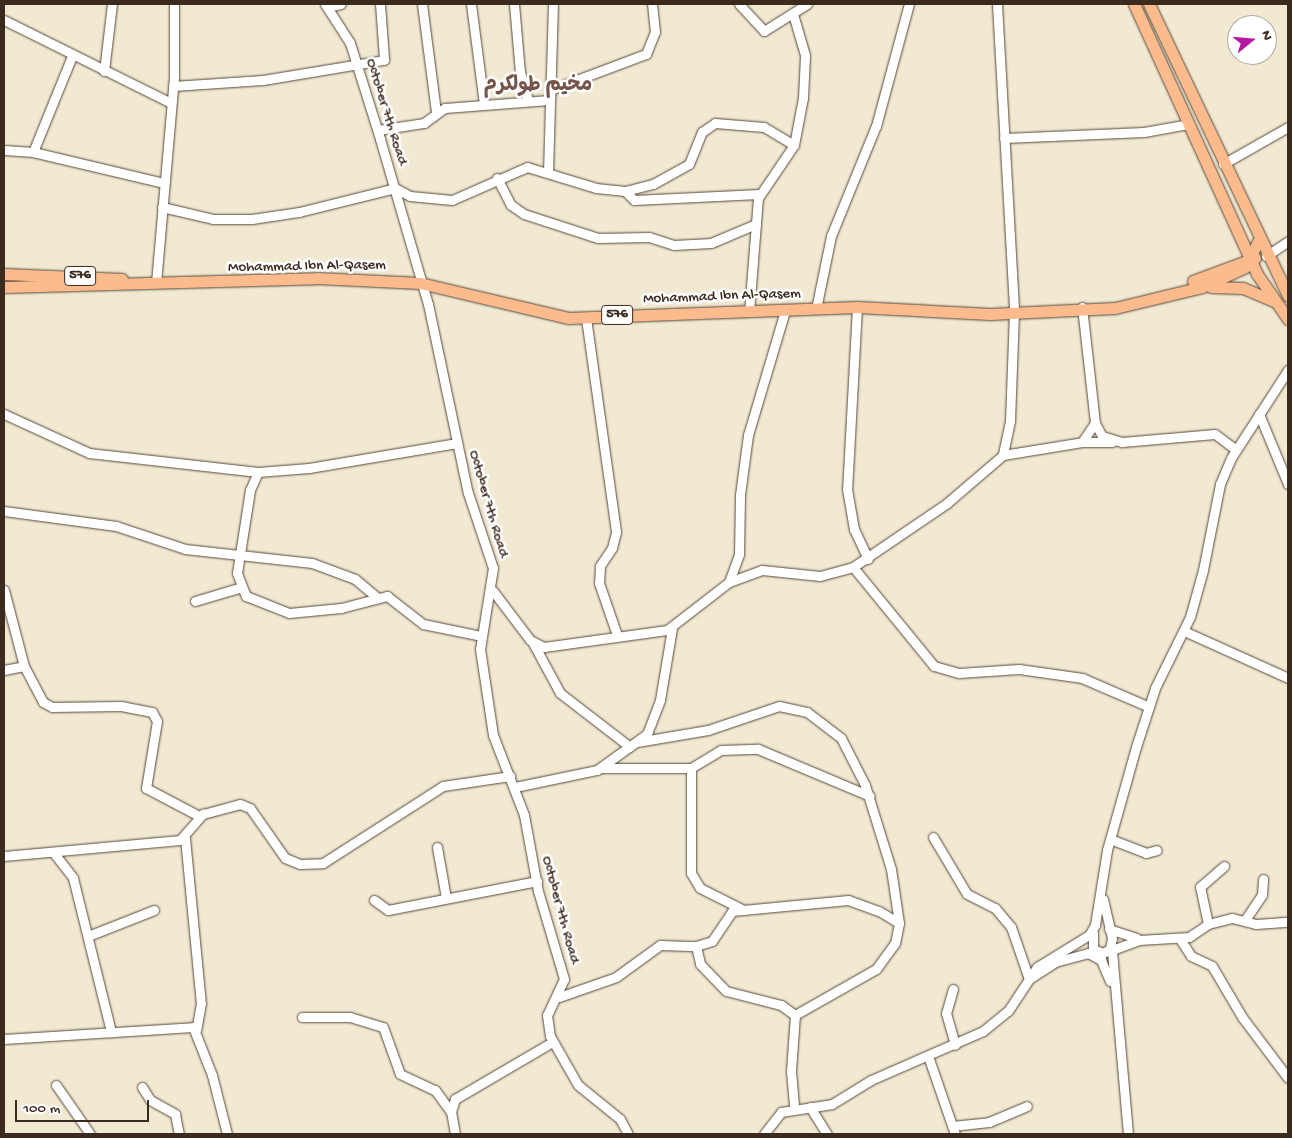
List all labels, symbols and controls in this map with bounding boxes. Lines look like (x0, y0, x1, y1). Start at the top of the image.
north arrow (1227, 15, 1277, 65)
text: N (1256, 29, 1275, 43)
street label: October 7th Road (361, 56, 411, 168)
district label: مخيم طولكرم (484, 74, 592, 98)
street label: Mohammad Ibn Al-Qasem (228, 257, 386, 277)
road number: 576 (64, 264, 96, 288)
street label: Mohammad Ibn Al-Qasem (643, 285, 801, 309)
road number: 576 (601, 304, 633, 326)
street label: October 7th Road (464, 448, 512, 560)
street label: October 7th Road (537, 854, 583, 966)
scale bar (18, 1090, 151, 1122)
text: 100 m (23, 1100, 60, 1118)

